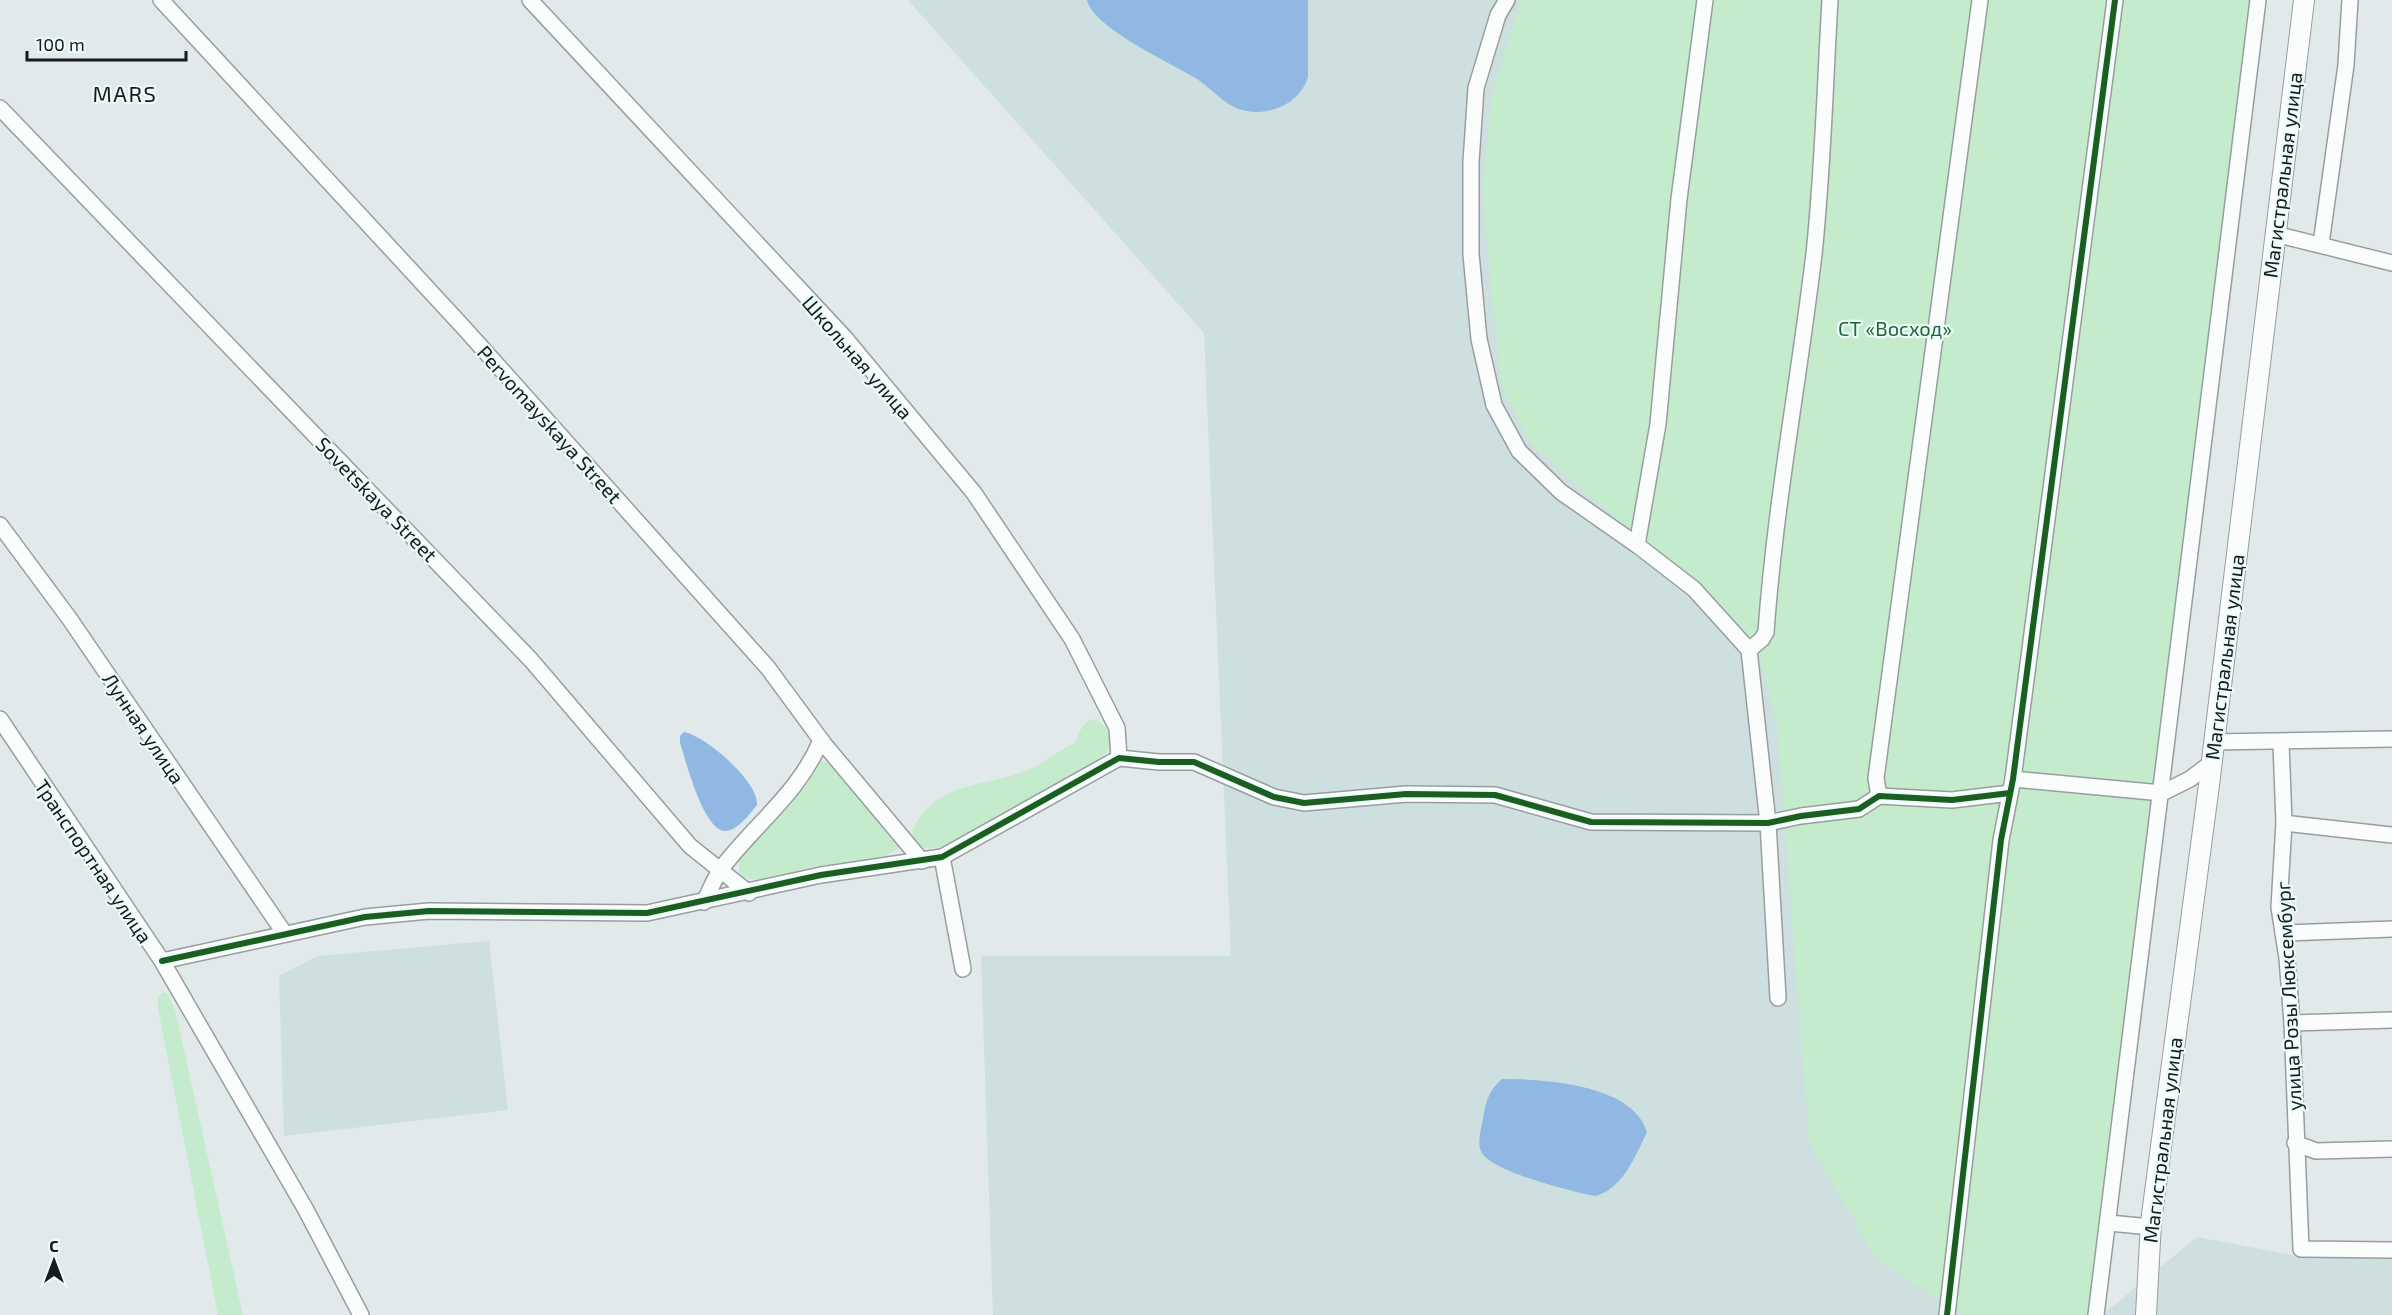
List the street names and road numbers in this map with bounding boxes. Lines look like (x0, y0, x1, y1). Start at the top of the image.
street label: Магистральная улица (2257, 71, 2308, 279)
street label: Школьная улица (797, 290, 918, 424)
street label: Pervomayskaya Street (473, 340, 627, 508)
street label: Sovetskaya Street (311, 432, 443, 567)
street label: Магистральная улица (2199, 553, 2250, 761)
street label: Лунная улица (97, 668, 190, 789)
street label: Транспортная улица (29, 775, 158, 948)
street label: улица Розы Люксембург (2270, 880, 2307, 1111)
street label: Магистральная улица (2137, 1036, 2188, 1244)

